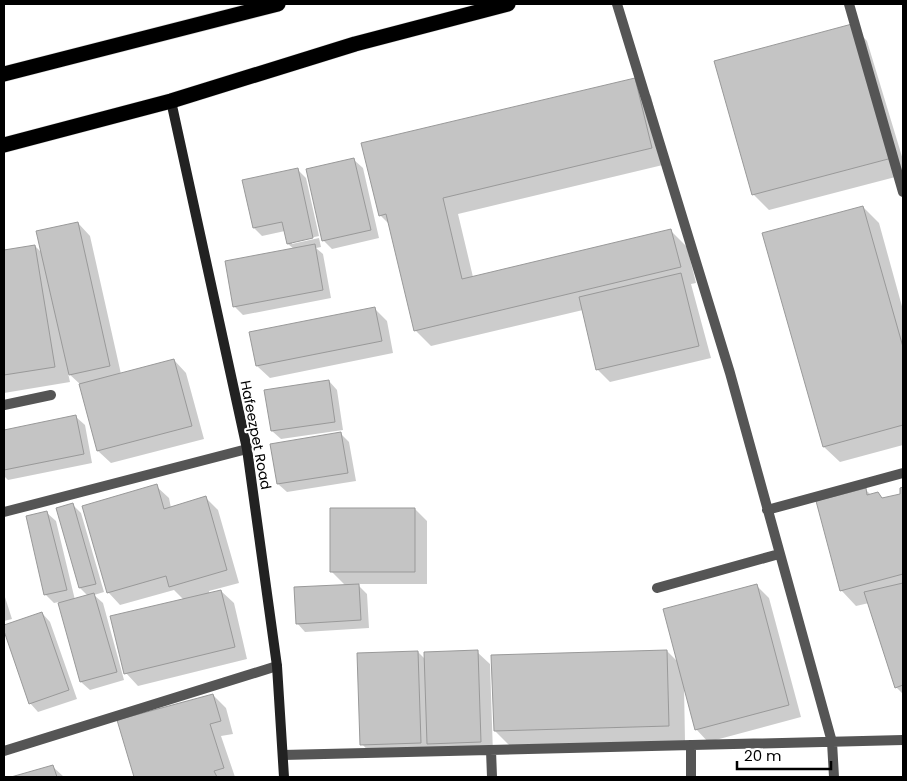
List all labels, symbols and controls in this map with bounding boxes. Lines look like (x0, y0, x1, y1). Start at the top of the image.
street label: Hafeezpet Road (236, 379, 276, 491)
scale bar (737, 738, 831, 770)
text: 20 m (744, 745, 782, 766)

